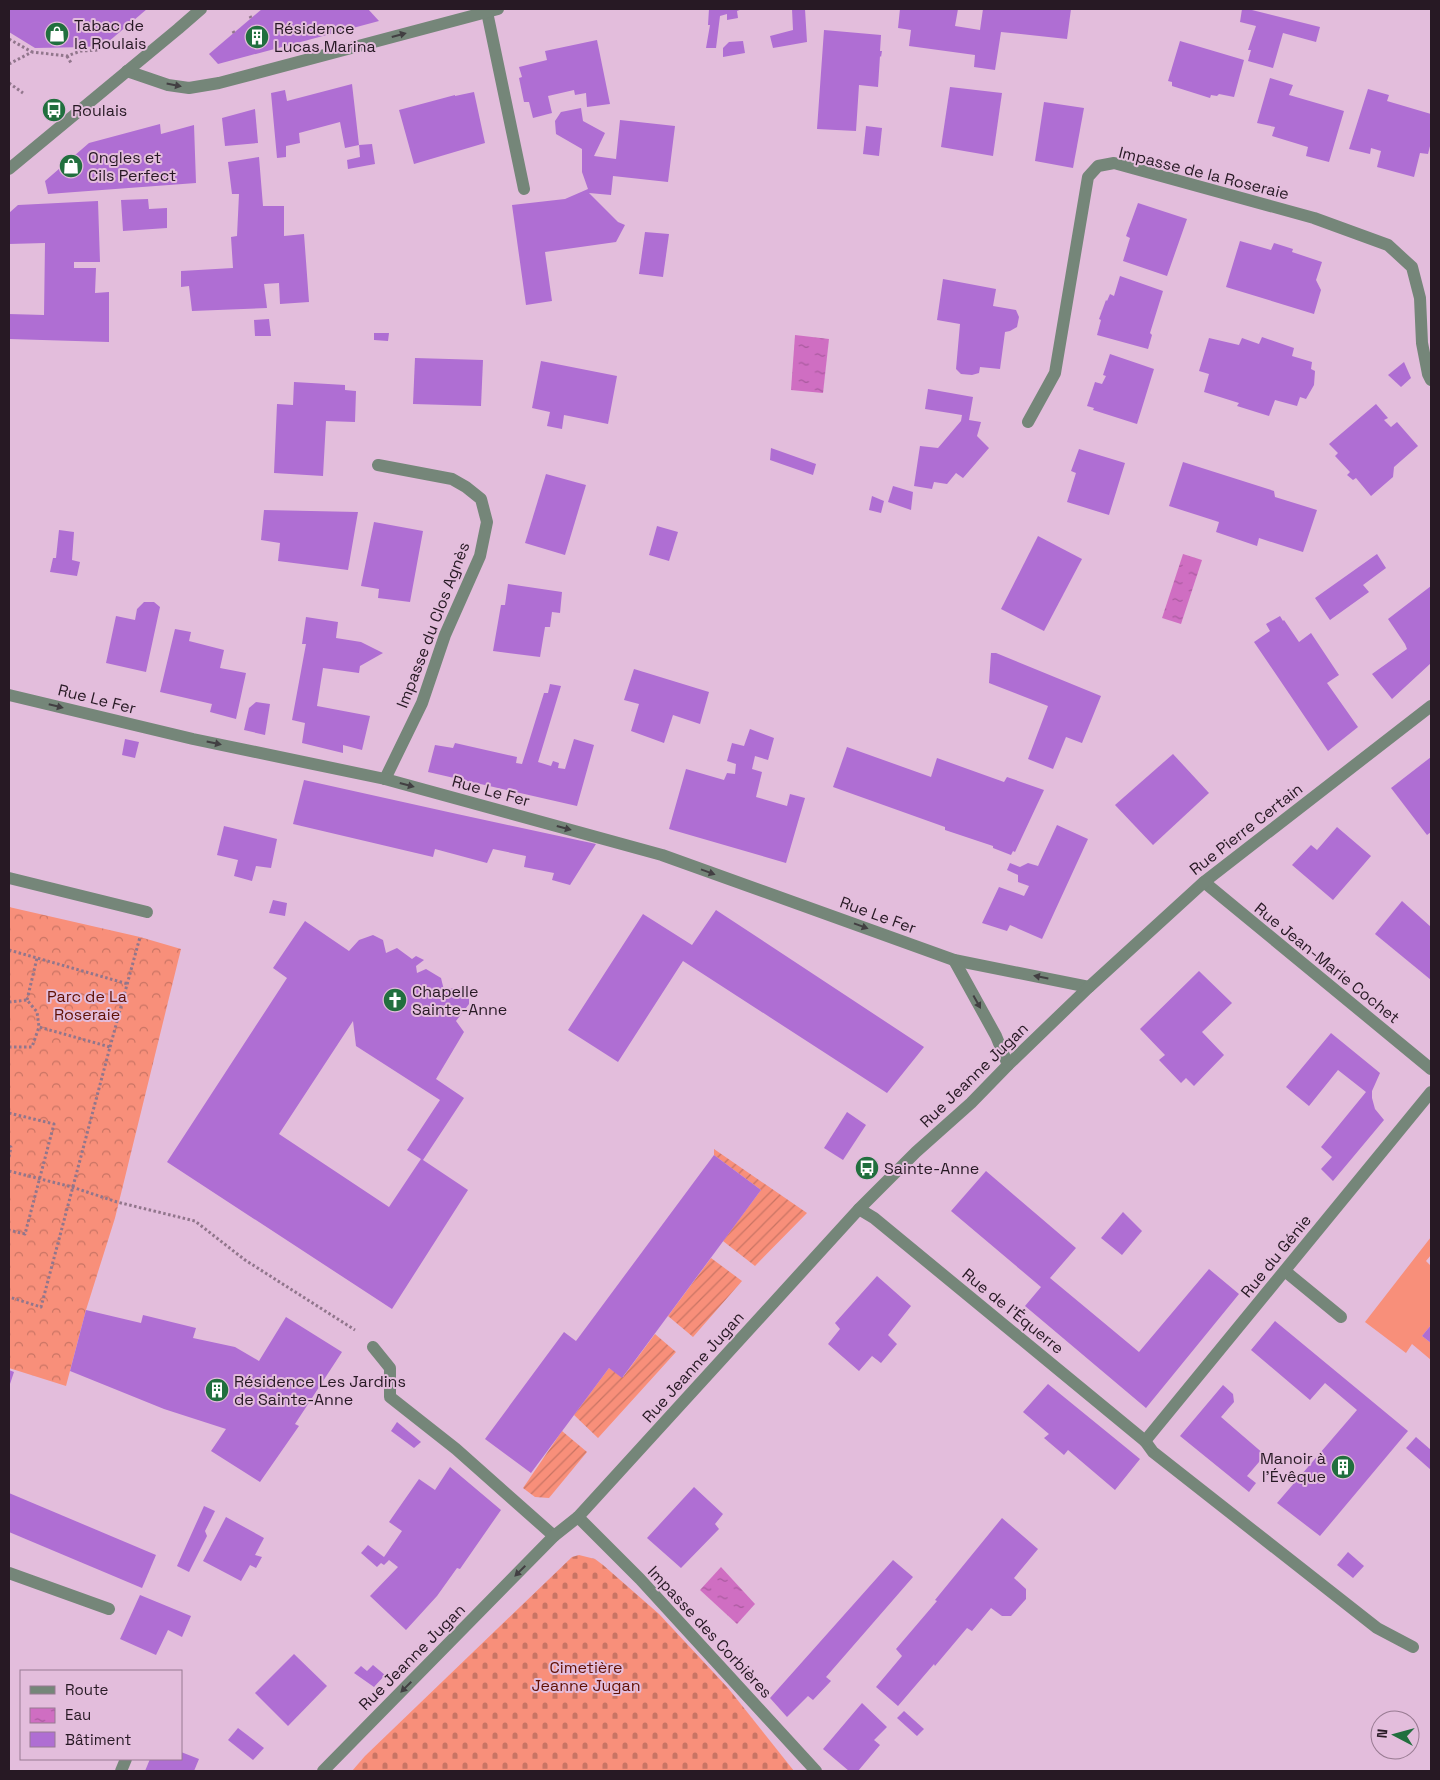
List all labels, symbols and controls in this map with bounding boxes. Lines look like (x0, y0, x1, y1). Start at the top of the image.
place label: Tabac de la Roulais (74, 15, 146, 54)
place label: Résidence Lucas Marina (274, 18, 376, 57)
shop icon: Tabac de la Roulais (44, 21, 70, 47)
building icon: Résidence Lucas Marina (244, 24, 270, 50)
one-way arrow (392, 31, 407, 39)
one-way arrow (166, 82, 182, 90)
bus stop icon: Roulais (41, 97, 67, 123)
place label: Roulais (72, 100, 127, 121)
street label: Impasse de la Roseraie (1117, 142, 1291, 204)
place label: Ongles et Cils Perfect (88, 147, 176, 186)
shop icon: Ongles et Cils Perfect (58, 153, 84, 179)
street label: Impasse du Clos Agnès (392, 539, 474, 711)
street label: Rue Le Fer (56, 679, 138, 719)
one-way arrow (49, 702, 64, 710)
one-way arrow (207, 739, 222, 747)
street label: Rue Le Fer (450, 771, 532, 811)
street label: Rue Pierre Certain (1185, 778, 1307, 880)
one-way arrow (400, 782, 415, 790)
one-way arrow (557, 824, 572, 832)
one-way arrow (701, 868, 716, 876)
street label: Rue Le Fer (837, 891, 919, 939)
street label: Rue Jean-Marie Cochet (1250, 898, 1404, 1028)
one-way arrow (854, 922, 869, 930)
one-way arrow (1034, 973, 1049, 981)
place label: Chapelle Sainte-Anne (412, 981, 507, 1020)
park label: Parc de La Roseraie (47, 986, 127, 1025)
church icon: Chapelle Sainte-Anne (382, 987, 408, 1013)
one-way arrow (973, 996, 982, 1009)
street label: Rue Jeanne Jugan (915, 1018, 1033, 1132)
bus stop icon: Sainte-Anne (854, 1155, 880, 1181)
place label: Sainte-Anne (884, 1158, 979, 1179)
street label: Rue du Génie (1236, 1210, 1316, 1302)
street label: Rue de l'Équerre (958, 1263, 1068, 1359)
street label: Rue Jeanne Jugan (637, 1307, 749, 1427)
place label: Résidence Les Jardins de Sainte-Anne (234, 1371, 406, 1410)
building icon: Résidence Les Jardins de Sainte-Anne (204, 1377, 230, 1403)
place label: Manoir à l'Évêque (1260, 1448, 1326, 1487)
building icon: Manoir à l'Évêque (1330, 1454, 1356, 1480)
street label: Impasse des Corbières (643, 1561, 777, 1703)
one-way arrow (514, 1565, 526, 1577)
street label: Rue Jeanne Jugan (354, 1599, 470, 1715)
park label: Cimetière Jeanne Jugan (531, 1657, 641, 1696)
legend (20, 1670, 182, 1760)
text: Route (65, 1680, 109, 1699)
one-way arrow (400, 1680, 412, 1692)
text: Eau (65, 1705, 91, 1724)
north arrow (1370, 1710, 1420, 1760)
text: N (1373, 1728, 1392, 1739)
text: Bâtiment (65, 1730, 131, 1749)

